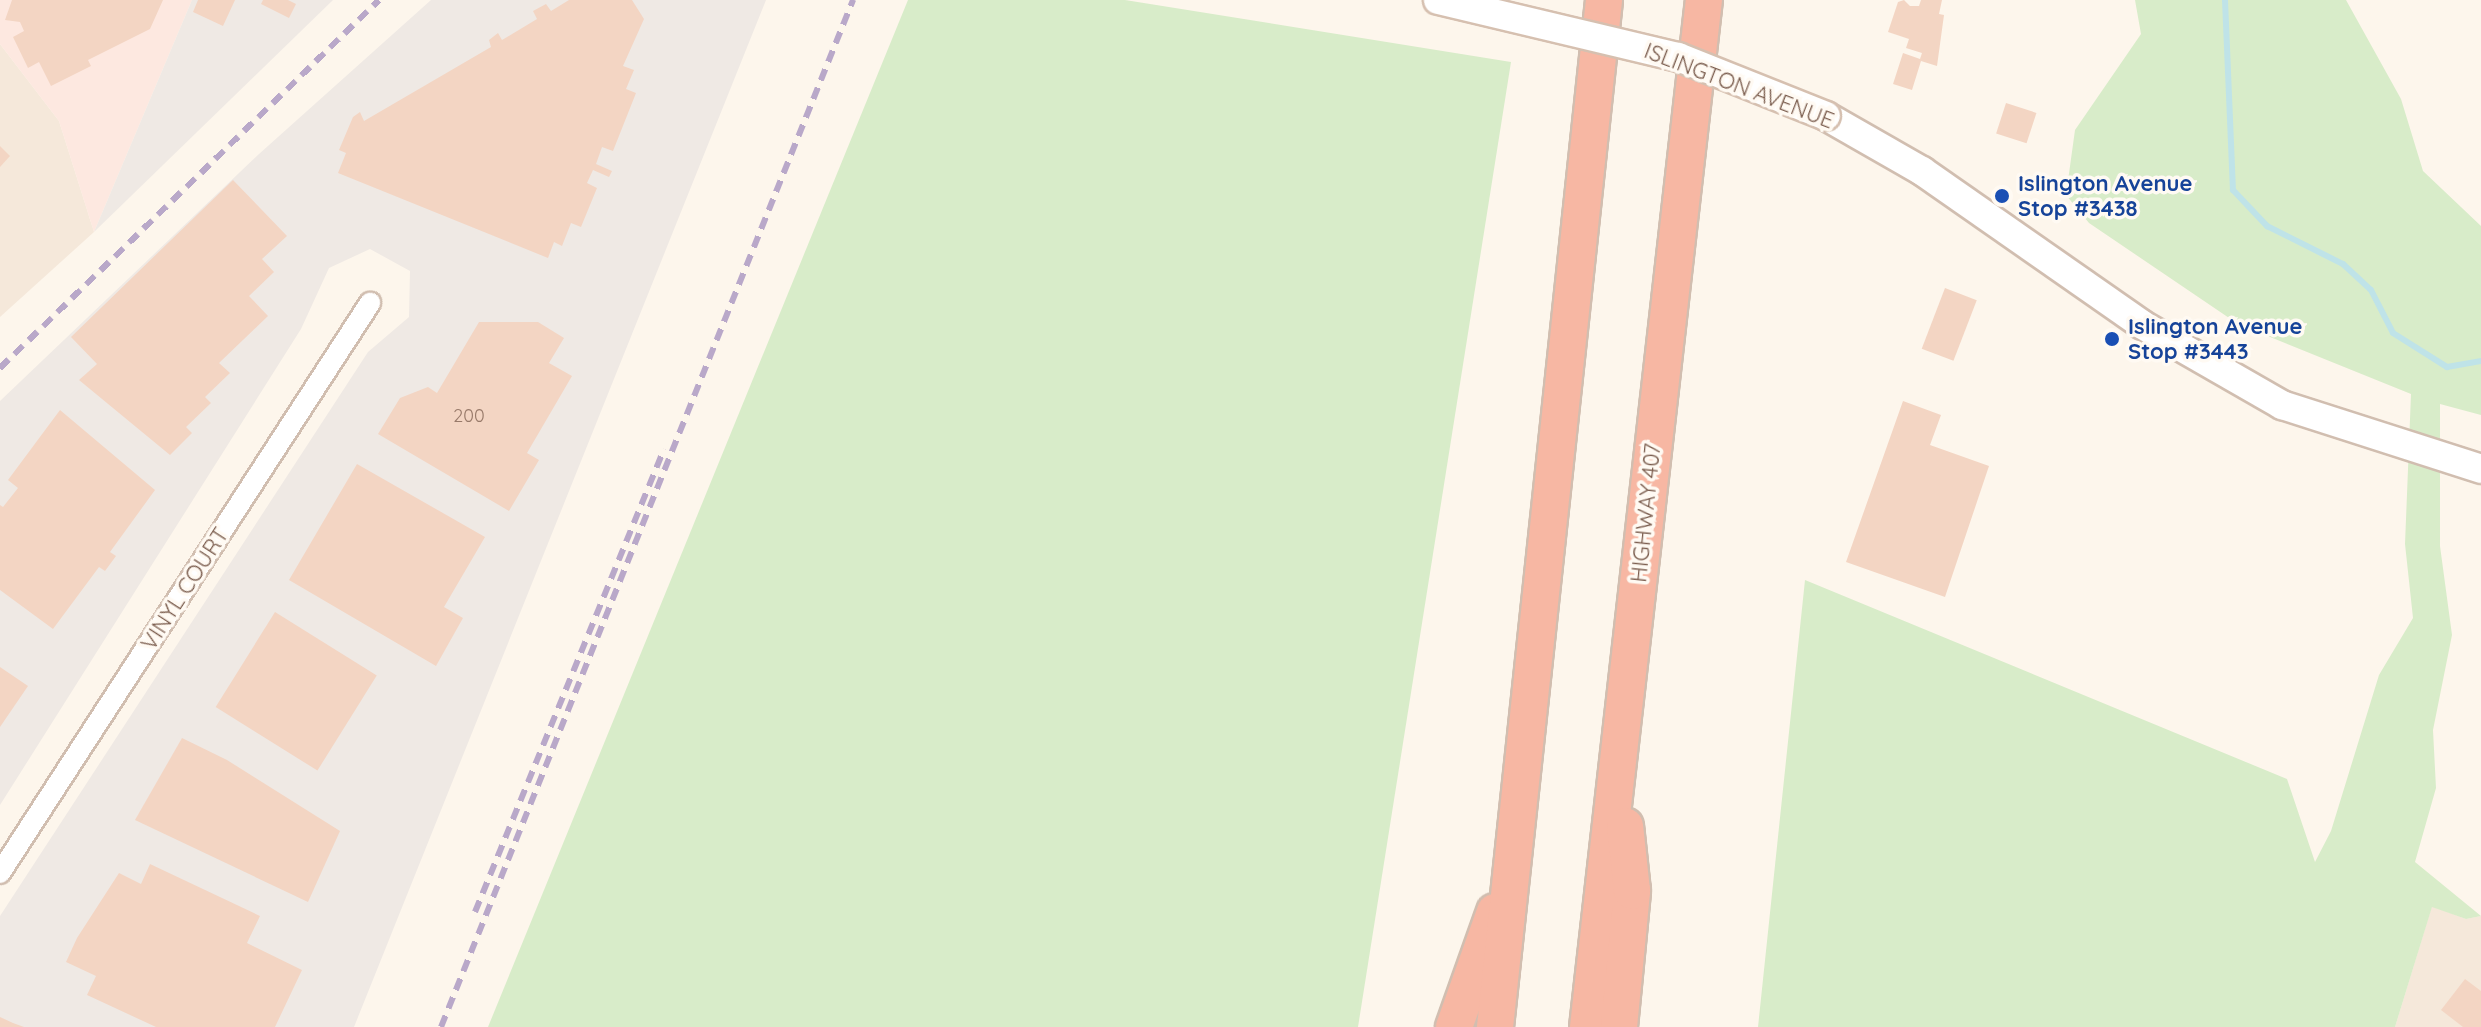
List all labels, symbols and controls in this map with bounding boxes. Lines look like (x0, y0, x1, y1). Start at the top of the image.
street label: ISLINGTON AVENUE (1640, 38, 1838, 134)
place label: Islington Avenue Stop #3438 (2018, 170, 2193, 222)
marker: Islington Avenue Stop #3438 (1993, 187, 2011, 205)
place label: Islington Avenue Stop #3443 (2128, 313, 2303, 364)
marker: Islington Avenue Stop #3443 (2103, 330, 2121, 348)
house number: 200 (453, 405, 485, 427)
street label: HIGHWAY 407 (1626, 442, 1666, 584)
street label: VINYL COURT (136, 523, 234, 655)

